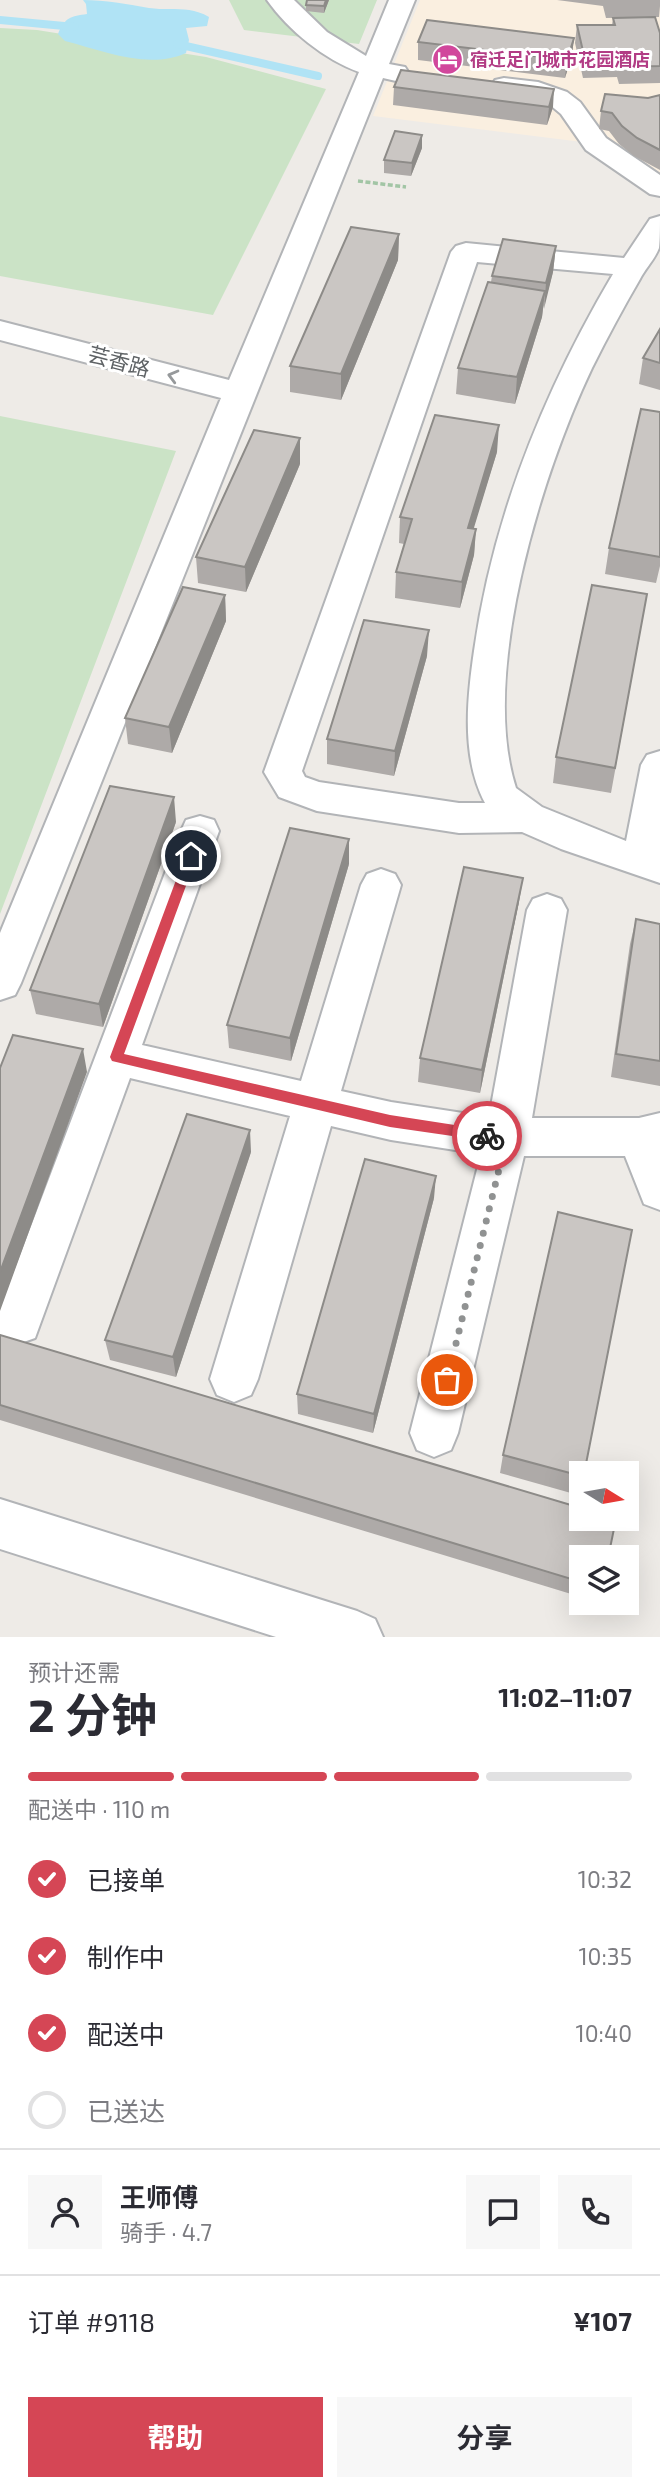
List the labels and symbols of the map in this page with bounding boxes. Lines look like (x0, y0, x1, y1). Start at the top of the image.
hotel icon: 宿迁足门城市花园酒店 (430, 43, 464, 77)
place label: 宿迁足门城市花园酒店 (470, 48, 650, 70)
street label: 芸香路 (86, 340, 153, 381)
one-way arrow (167, 370, 179, 384)
pin (161, 826, 221, 886)
courier (452, 1101, 522, 1171)
pin (417, 1350, 477, 1410)
north arrow (569, 1461, 639, 1531)

